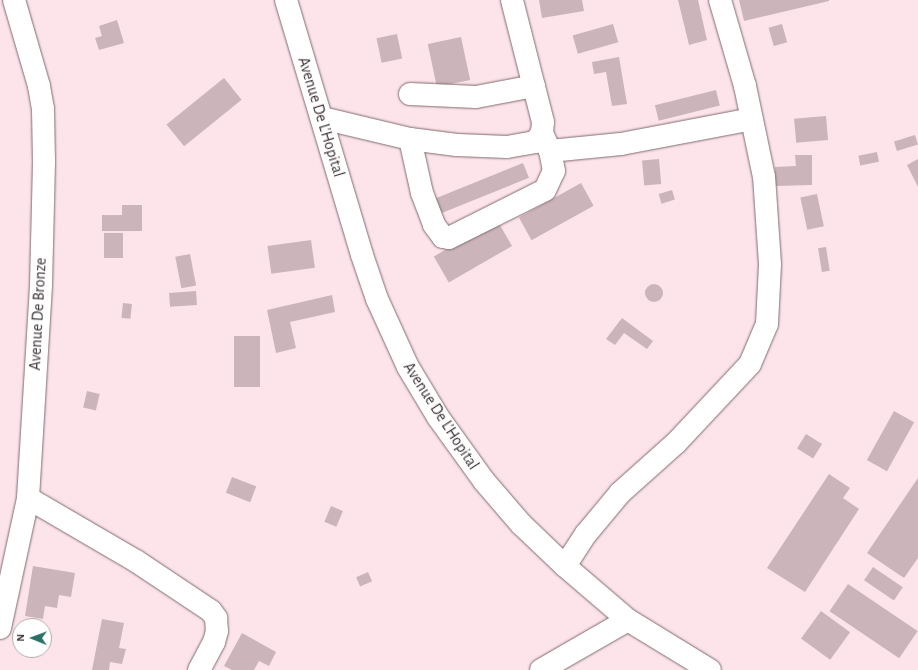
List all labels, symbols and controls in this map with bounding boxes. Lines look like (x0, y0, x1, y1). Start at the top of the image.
street label: Avenue De L'Hopital (294, 55, 348, 179)
street label: Avenue De Bronze (25, 257, 51, 371)
street label: Avenue De L'Hopital (399, 359, 483, 473)
north arrow (12, 618, 52, 658)
text: N (15, 634, 26, 642)

